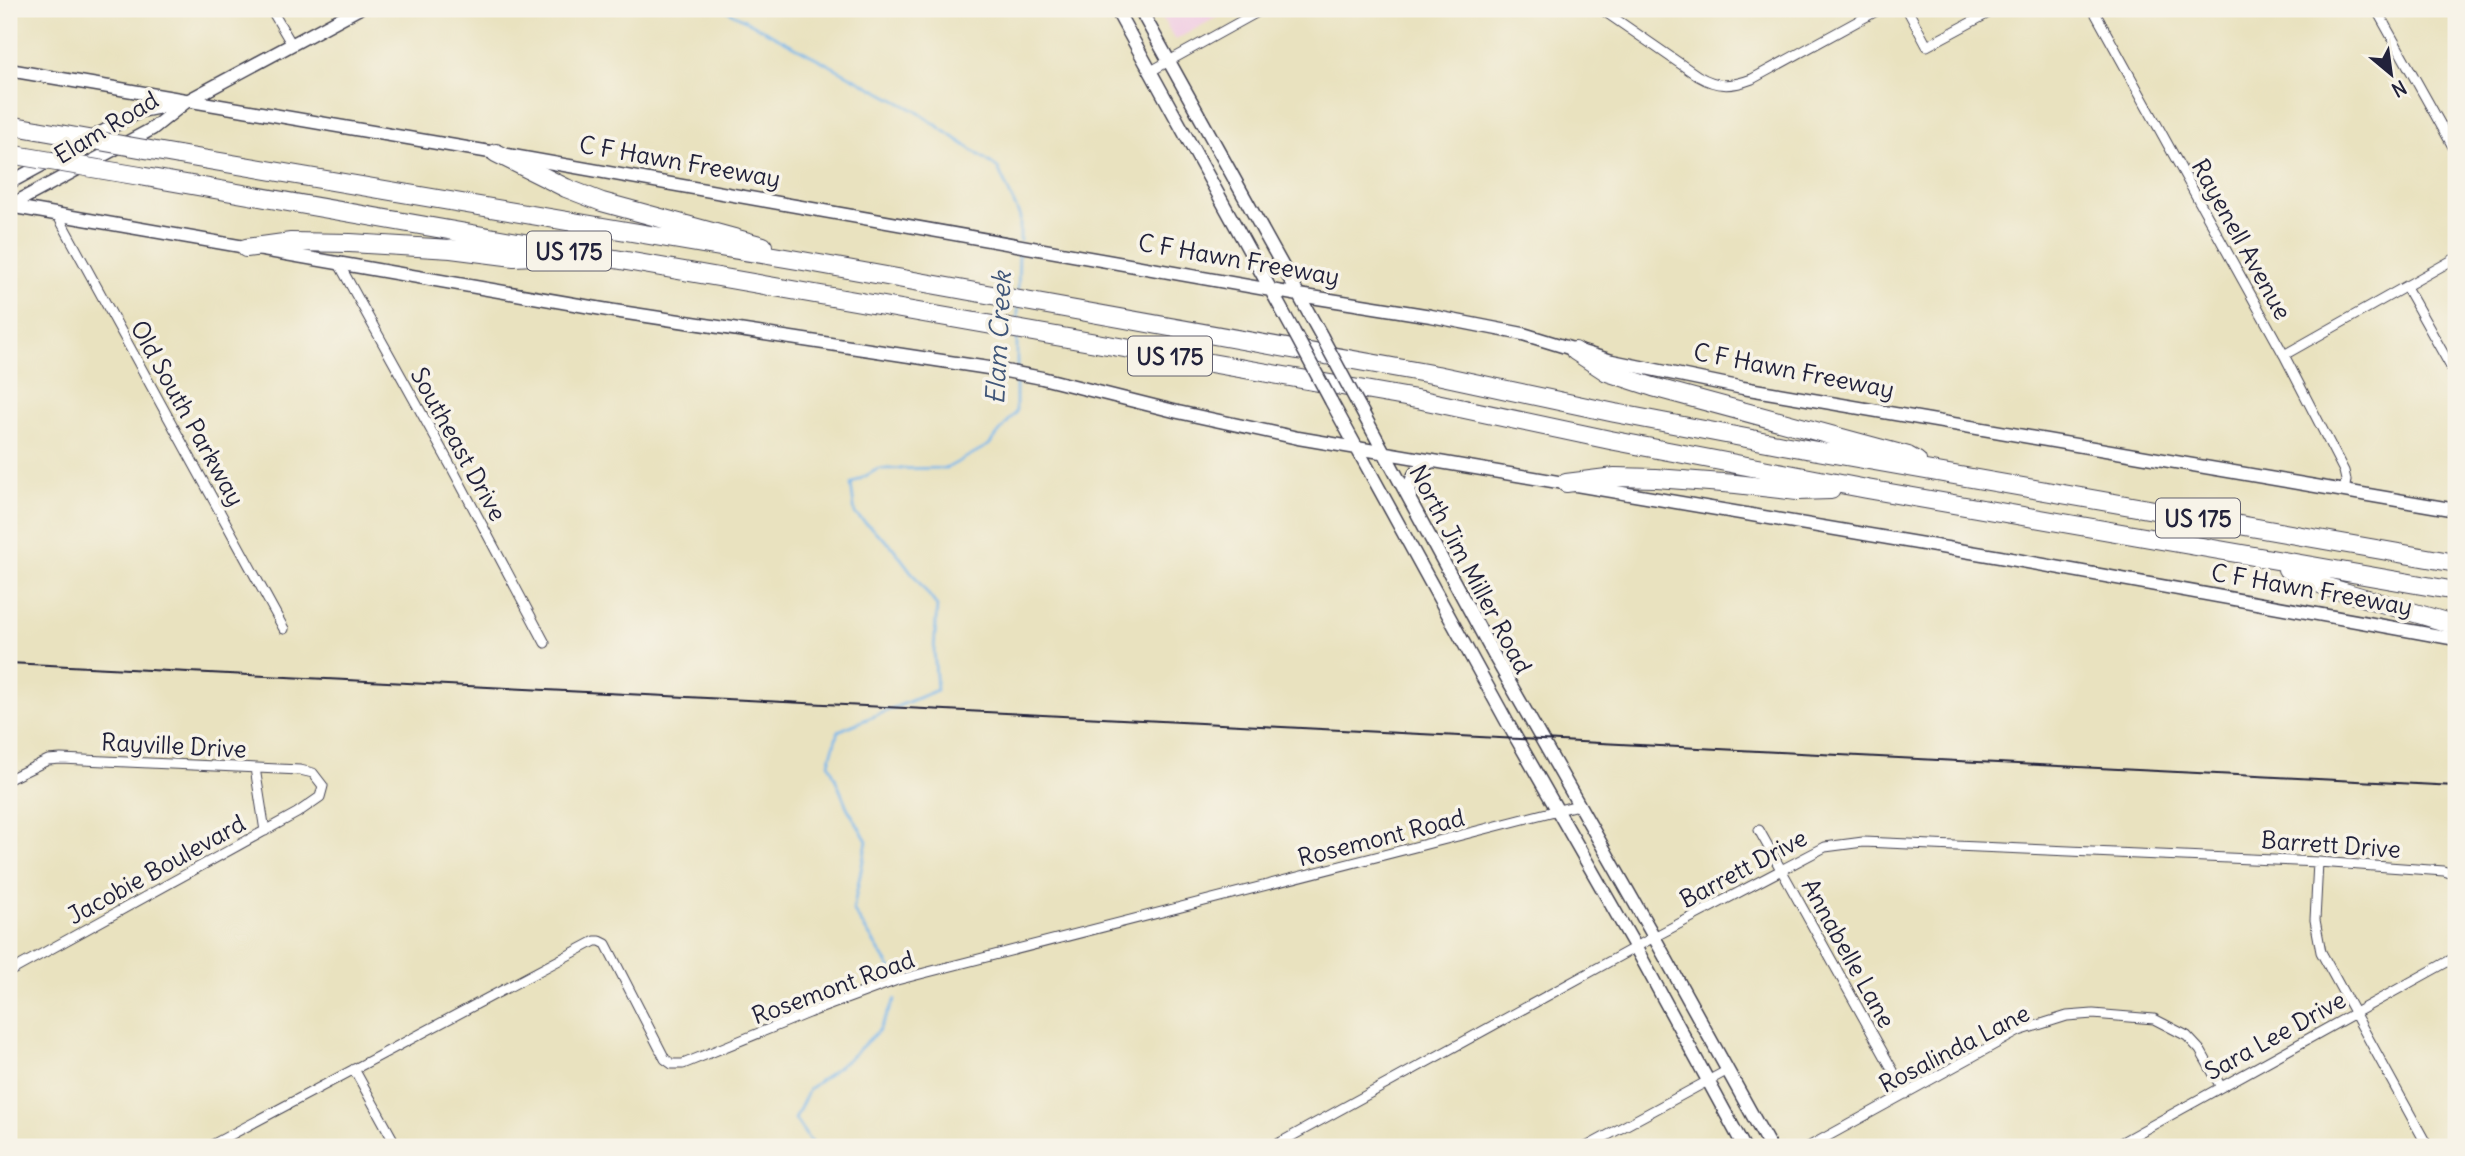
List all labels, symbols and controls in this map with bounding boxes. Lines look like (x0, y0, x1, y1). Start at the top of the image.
north arrow (2356, 38, 2426, 108)
text: N (2388, 75, 2411, 103)
street label: Elam Road (48, 84, 164, 170)
street label: C F Hawn Freeway (577, 129, 783, 193)
street label: Rayenell Avenue (2185, 153, 2299, 325)
street label: C F Hawn Freeway (1136, 227, 1342, 291)
road number: US 175 (527, 232, 611, 270)
water label: Elam Creek (978, 269, 1018, 405)
street label: Old South Parkway (124, 315, 252, 511)
road number: US 175 (1128, 336, 1212, 376)
street label: C F Hawn Freeway (1691, 336, 1897, 404)
street label: Southeast Drive (404, 362, 514, 526)
street label: North Jim Miller Road (1403, 459, 1539, 679)
road number: US 175 (2156, 498, 2240, 538)
street label: C F Hawn Freeway (2209, 557, 2415, 621)
street label: Rayville Drive (101, 726, 247, 764)
street label: Rosemont Road (1295, 802, 1467, 872)
street label: Jacobie Boulevard (62, 808, 250, 930)
street label: Barrett Drive (1674, 822, 1812, 914)
street label: Barrett Drive (2260, 824, 2402, 864)
street label: Annabelle Lane (1796, 873, 1902, 1033)
street label: Rosemont Road (748, 944, 918, 1030)
street label: Sara Lee Drive (2199, 984, 2351, 1086)
street label: Rosalinda Lane (1874, 997, 2034, 1099)

